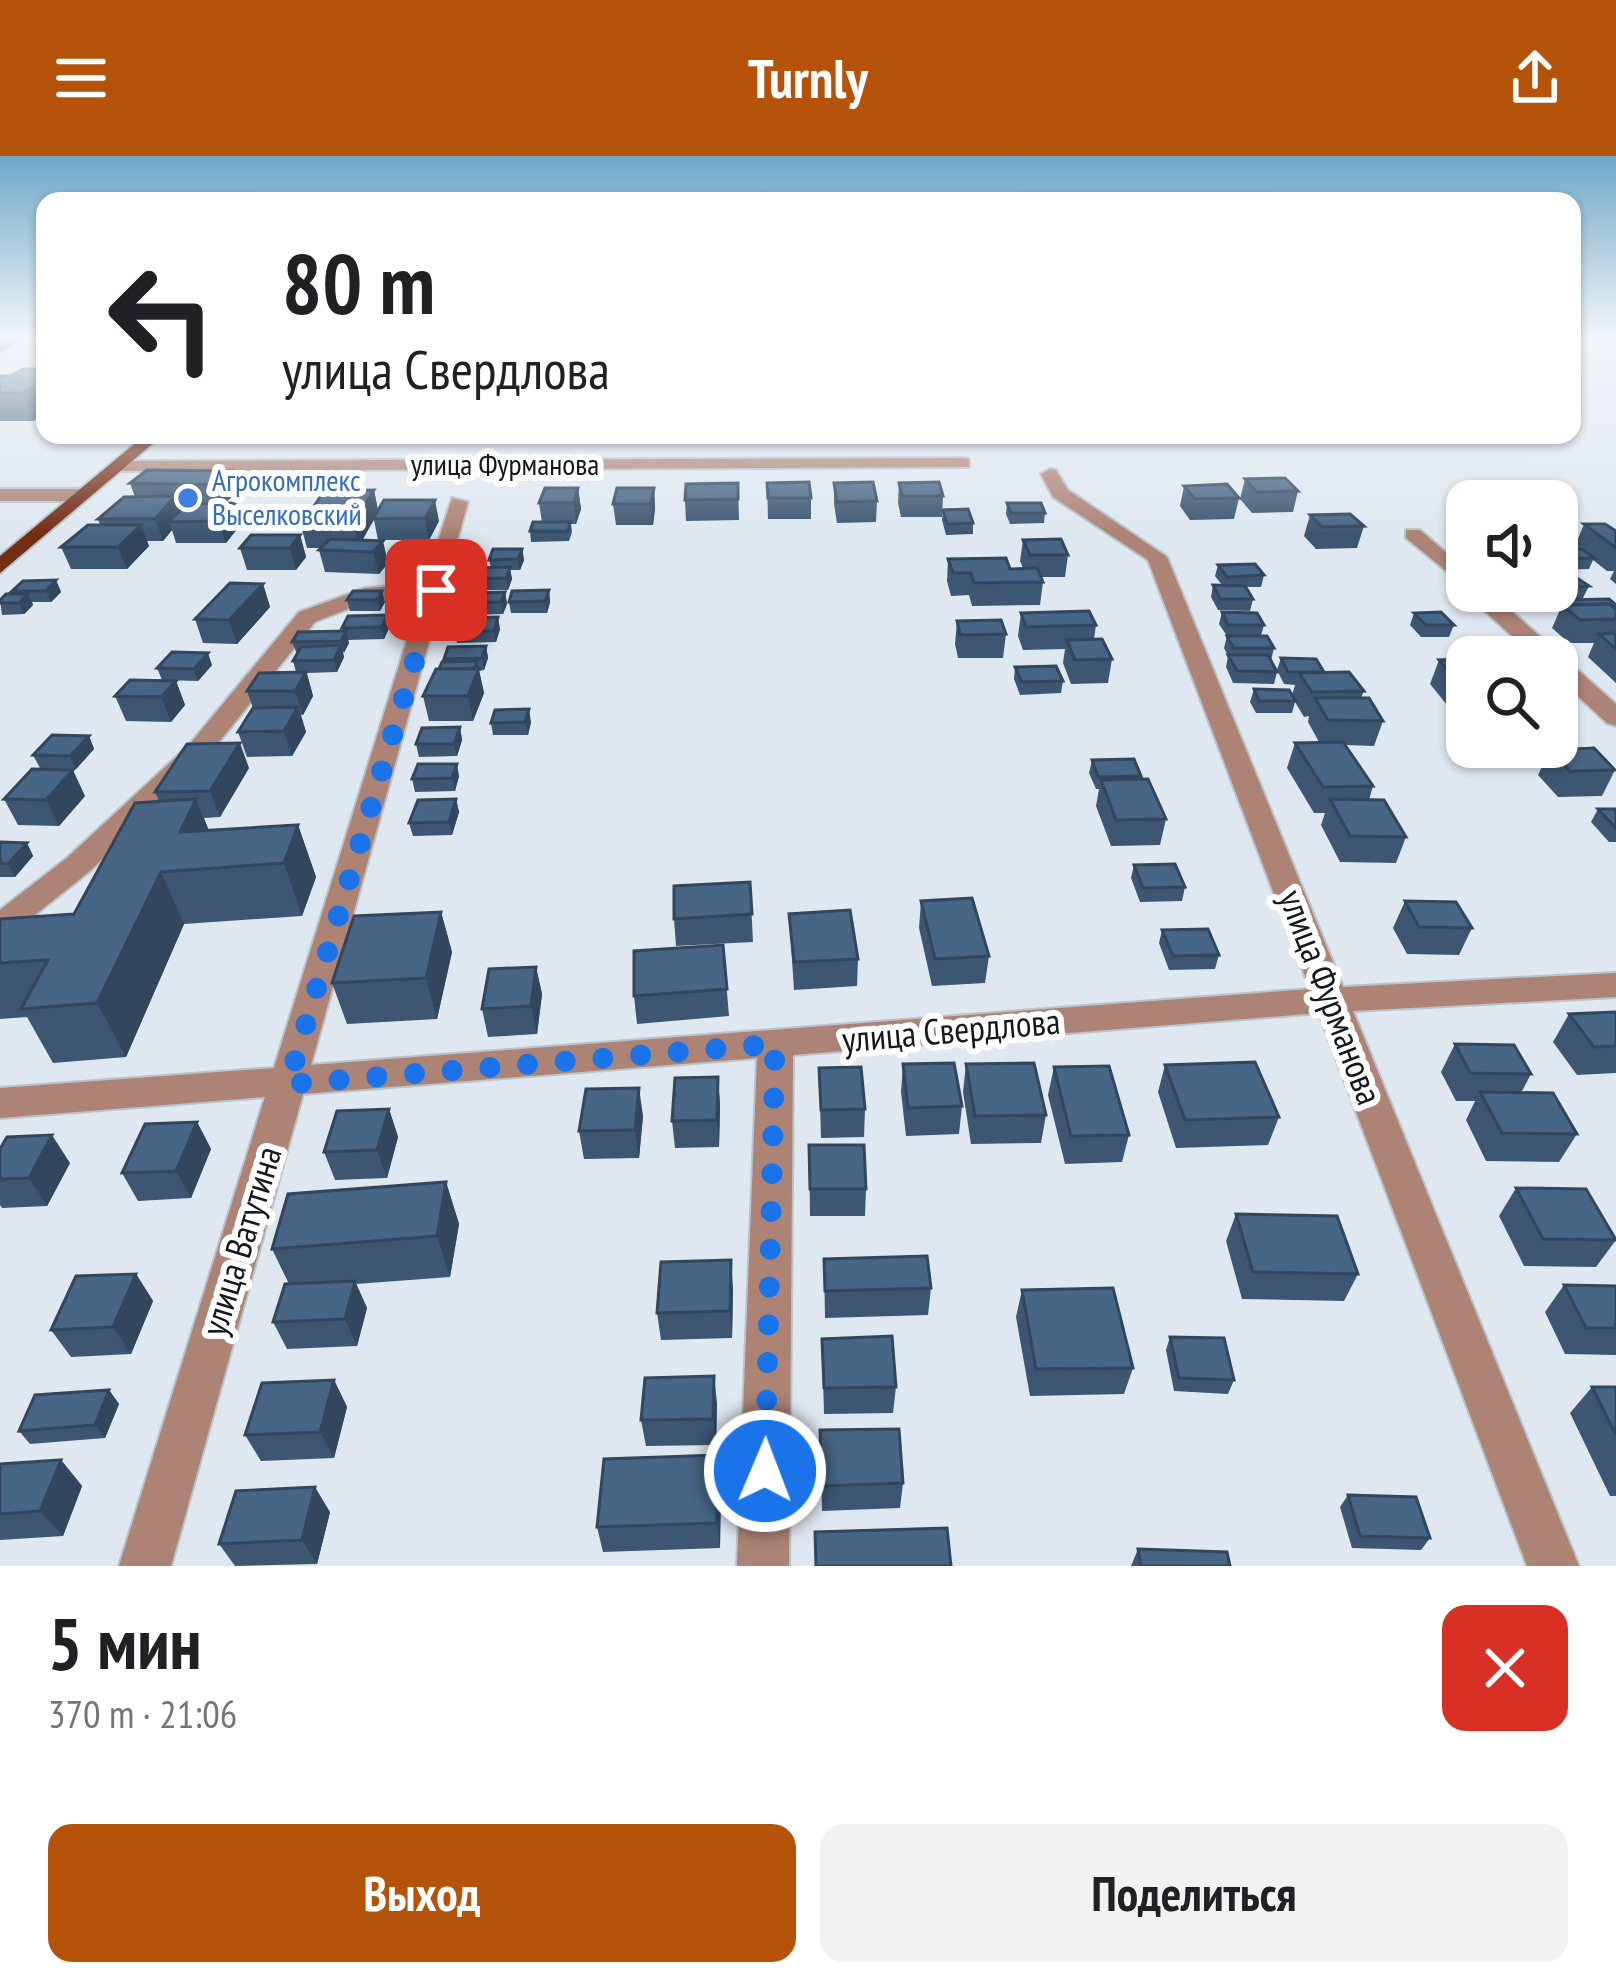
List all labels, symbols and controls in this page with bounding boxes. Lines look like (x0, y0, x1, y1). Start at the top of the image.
text: Turnly (748, 43, 868, 113)
icon: menu (48, 45, 114, 111)
icon: share (1502, 45, 1568, 111)
text: 80 m (282, 228, 435, 337)
icon: left (84, 240, 240, 396)
text: улица Свердлова (282, 334, 610, 404)
street label: улица Фурманова (411, 444, 599, 483)
place label: Агрокомплекс Выселковский (212, 460, 362, 533)
map controls (1446, 480, 1578, 768)
button: sound (1446, 480, 1578, 612)
marker: Агрокомплекс Выселковский (175, 485, 201, 511)
pin (385, 539, 487, 641)
icon: arrive (403, 557, 469, 623)
button: search (1446, 636, 1578, 768)
street label: улица Фурманова (1269, 883, 1394, 1111)
street label: улица Свердлова (840, 997, 1062, 1062)
street label: улица Ватутина (189, 1141, 292, 1341)
position arrow (702, 1408, 828, 1534)
text: 5 мин (48, 1596, 202, 1689)
button: close (1442, 1605, 1568, 1731)
text: 370 m · 21:06 (48, 1688, 237, 1739)
button: Выход (48, 1824, 796, 1962)
button: Поделиться (820, 1824, 1568, 1962)

